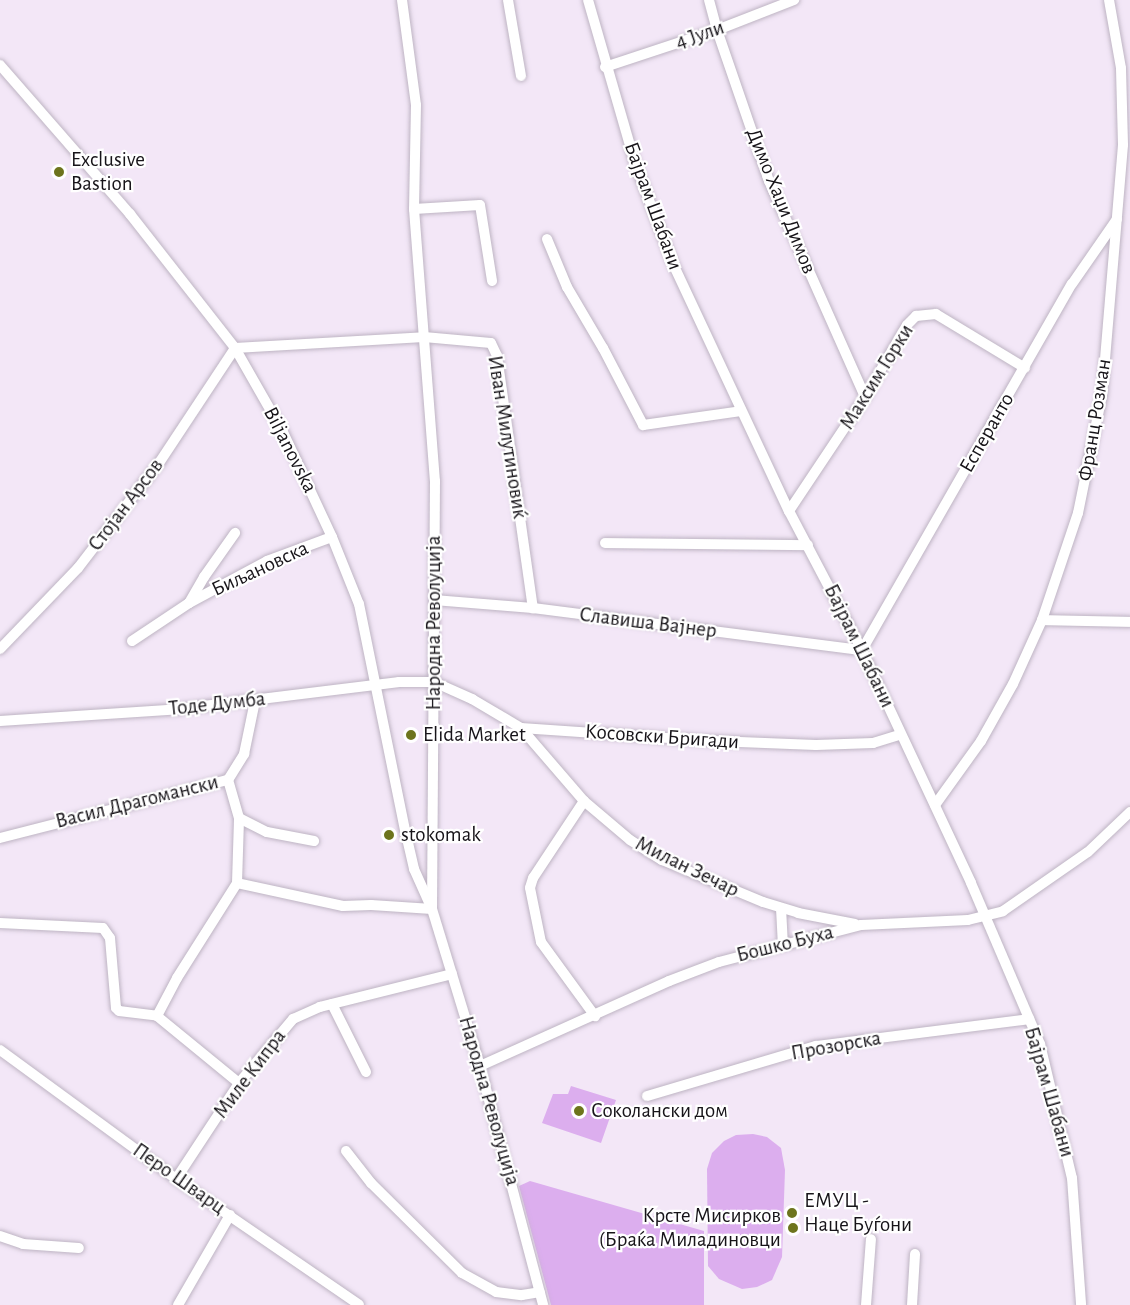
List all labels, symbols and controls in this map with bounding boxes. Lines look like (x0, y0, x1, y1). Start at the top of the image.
street label: 4 Јули (672, 15, 728, 55)
street label: Димо Хаџи Димов (740, 125, 822, 277)
street label: Бајрам Шабани (618, 139, 688, 273)
place label: Exclusive Bastion (71, 147, 145, 197)
marker: Exclusive Bastion (52, 165, 66, 179)
street label: Максим Горки (835, 320, 919, 434)
street label: Иван Милутиновиќ (482, 354, 532, 520)
street label: Франц Розман (1073, 357, 1117, 483)
street label: Есперанто (954, 389, 1020, 477)
street label: Biljanovska (258, 403, 322, 497)
street label: Стојан Арсов (83, 454, 169, 556)
street label: Народна Револуција (421, 535, 447, 711)
street label: Биљановска (208, 536, 312, 602)
street label: Бајрам Шабани (818, 580, 900, 712)
street label: Славиша Вајнер (578, 602, 718, 644)
street label: Тоде Думба (167, 686, 267, 722)
street label: Косовски Бригади (584, 719, 740, 755)
place label: Elida Market (423, 722, 526, 748)
marker: Elida Market (404, 728, 418, 742)
street label: Васил Драгомански (53, 770, 221, 834)
place label: stokomak (401, 822, 481, 848)
marker: stokomak (382, 828, 396, 842)
street label: Милан Зечар (631, 831, 743, 903)
street label: Бошко Буха (734, 920, 836, 968)
street label: Народна Револуција (453, 1013, 525, 1189)
street label: Миле Кипра (208, 1024, 292, 1124)
street label: Бајрам Шабани (1018, 1024, 1080, 1160)
street label: Прозорска (789, 1026, 883, 1066)
place label: Соколански дом (591, 1098, 728, 1124)
marker: Соколански дом (572, 1104, 586, 1118)
street label: Перо Шварц (128, 1138, 230, 1220)
place label: ЕМУЦ - Наце Буѓони (804, 1188, 912, 1238)
place label: Крсте Мисирков (Браќа Миладиновци (599, 1203, 781, 1253)
marker: ЕМУЦ - Наце Буѓони (785, 1206, 799, 1220)
marker: Крсте Мисирков (Браќа Миладиновци (786, 1221, 800, 1235)

